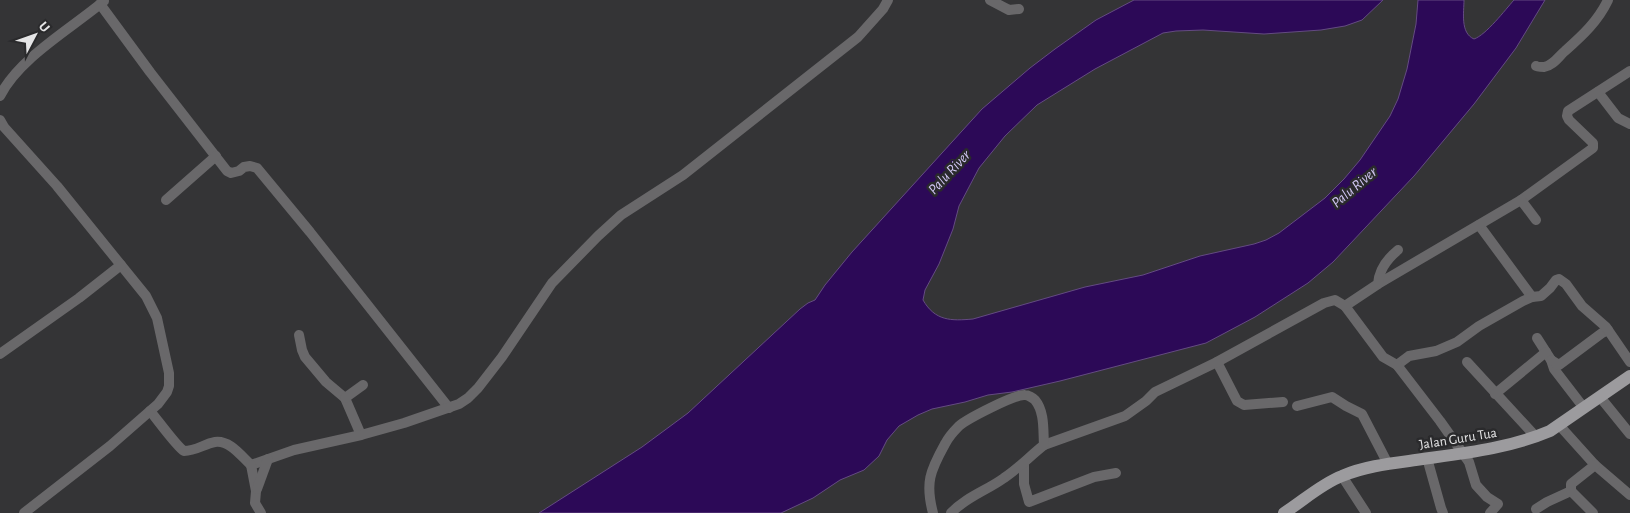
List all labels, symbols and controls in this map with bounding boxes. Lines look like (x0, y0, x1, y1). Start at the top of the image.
north arrow (10, 10, 60, 60)
text: U (36, 19, 52, 35)
water label: Palu River (925, 147, 974, 197)
water label: Palu River (1329, 164, 1381, 210)
street label: Jalan Guru Tua (1418, 426, 1498, 452)

